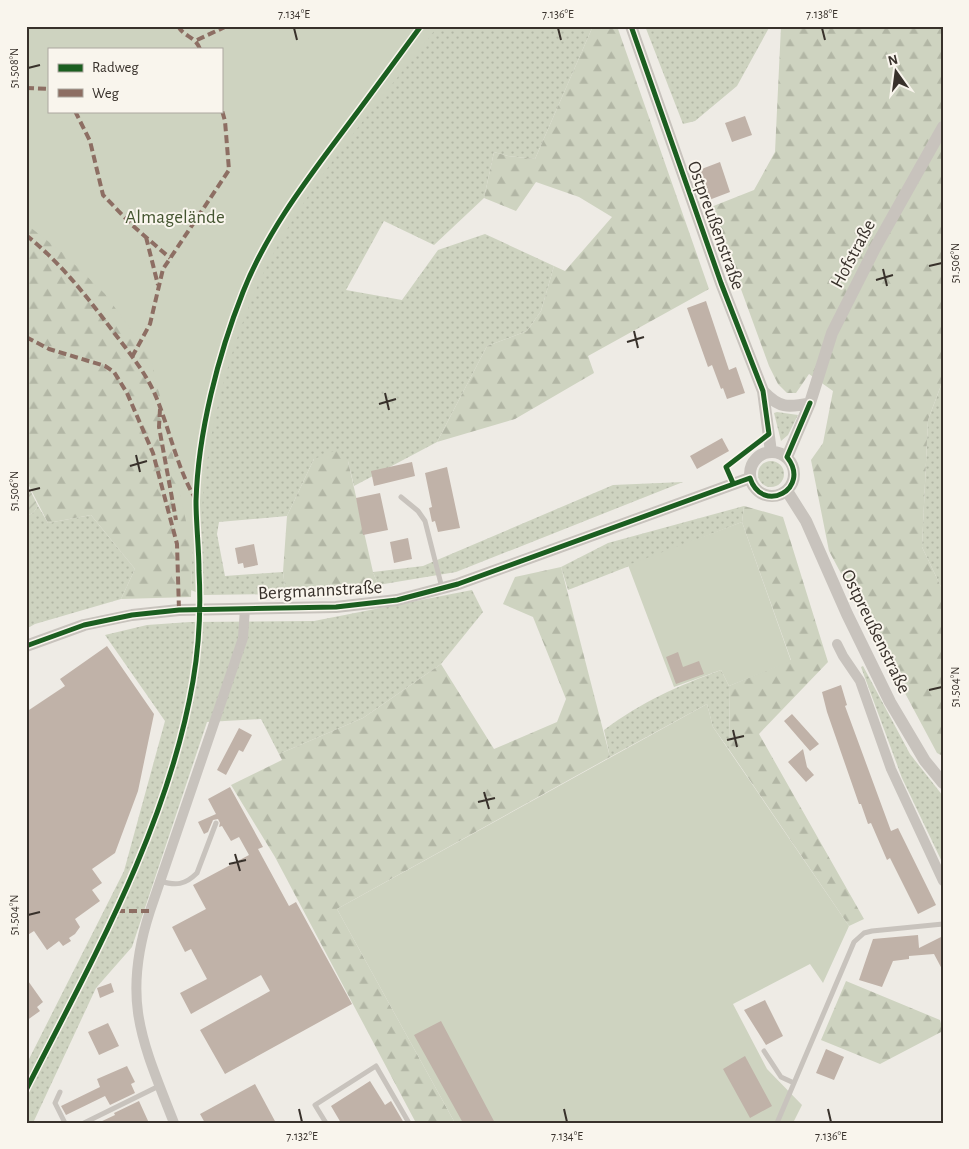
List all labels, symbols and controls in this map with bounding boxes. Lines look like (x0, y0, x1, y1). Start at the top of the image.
text: 7.134°E (278, 8, 310, 20)
text: 7.136°E (542, 8, 574, 20)
text: 7.138°E (806, 8, 838, 20)
text: 51.508°N (8, 48, 20, 88)
legend (48, 48, 222, 112)
north arrow (872, 48, 922, 98)
text: N (887, 52, 900, 68)
text: Radweg (92, 60, 139, 75)
text: Weg (92, 86, 120, 101)
street label: Ostpreußenstraße (684, 159, 748, 292)
park label: Almagelände (125, 208, 225, 227)
street label: Hofstraße (827, 216, 879, 291)
text: 51.506°N (949, 243, 961, 283)
text: 51.506°N (8, 471, 20, 511)
street label: Ostpreußenstraße (837, 567, 914, 697)
street label: Bergmannstraße (257, 578, 383, 603)
text: 51.504°N (949, 667, 961, 707)
text: 51.504°N (8, 895, 20, 935)
text: 7.132°E (286, 1130, 318, 1142)
text: 7.134°E (551, 1130, 583, 1142)
text: 7.136°E (815, 1130, 847, 1142)

